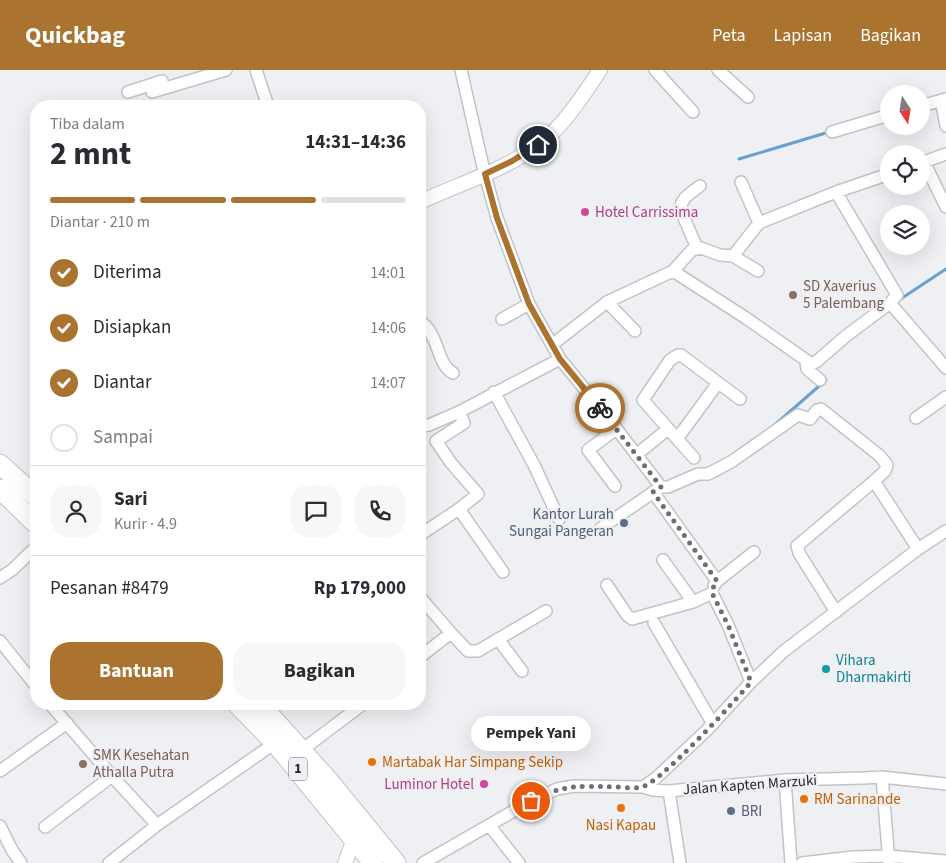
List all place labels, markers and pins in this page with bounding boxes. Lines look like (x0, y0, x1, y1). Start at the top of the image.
pin (517, 124, 559, 166)
place label: Hotel Carrissima (595, 202, 698, 223)
marker: Hotel Carrissima (579, 206, 591, 218)
place label: SD Xaverius 5 Palembang (803, 276, 884, 314)
marker: SD Xaverius 5 Palembang (787, 289, 799, 301)
place label: Kantor Lurah Sungai Pangeran (509, 504, 614, 542)
marker: Kantor Lurah Sungai Pangeran (618, 517, 630, 529)
place label: Vihara Dharmakirti (836, 650, 911, 688)
marker: Vihara Dharmakirti (820, 663, 832, 675)
callout: Pempek Yani (471, 716, 591, 751)
place label: SMK Kesehatan Athalla Putra (93, 745, 189, 783)
place label: Martabak Har Simpang Sekip (382, 752, 563, 773)
marker: Martabak Har Simpang Sekip (366, 756, 378, 768)
marker: SMK Kesehatan Athalla Putra (77, 758, 89, 770)
place label: Luminor Hotel (384, 774, 474, 795)
marker: Luminor Hotel (478, 778, 490, 790)
pin (510, 780, 552, 822)
place label: RM Sarinande (814, 789, 901, 810)
marker: RM Sarinande (798, 793, 810, 805)
place label: BRI (741, 801, 762, 822)
marker: Nasi Kapau (615, 802, 627, 814)
marker: BRI (725, 805, 737, 817)
place label: Nasi Kapau (586, 815, 656, 836)

